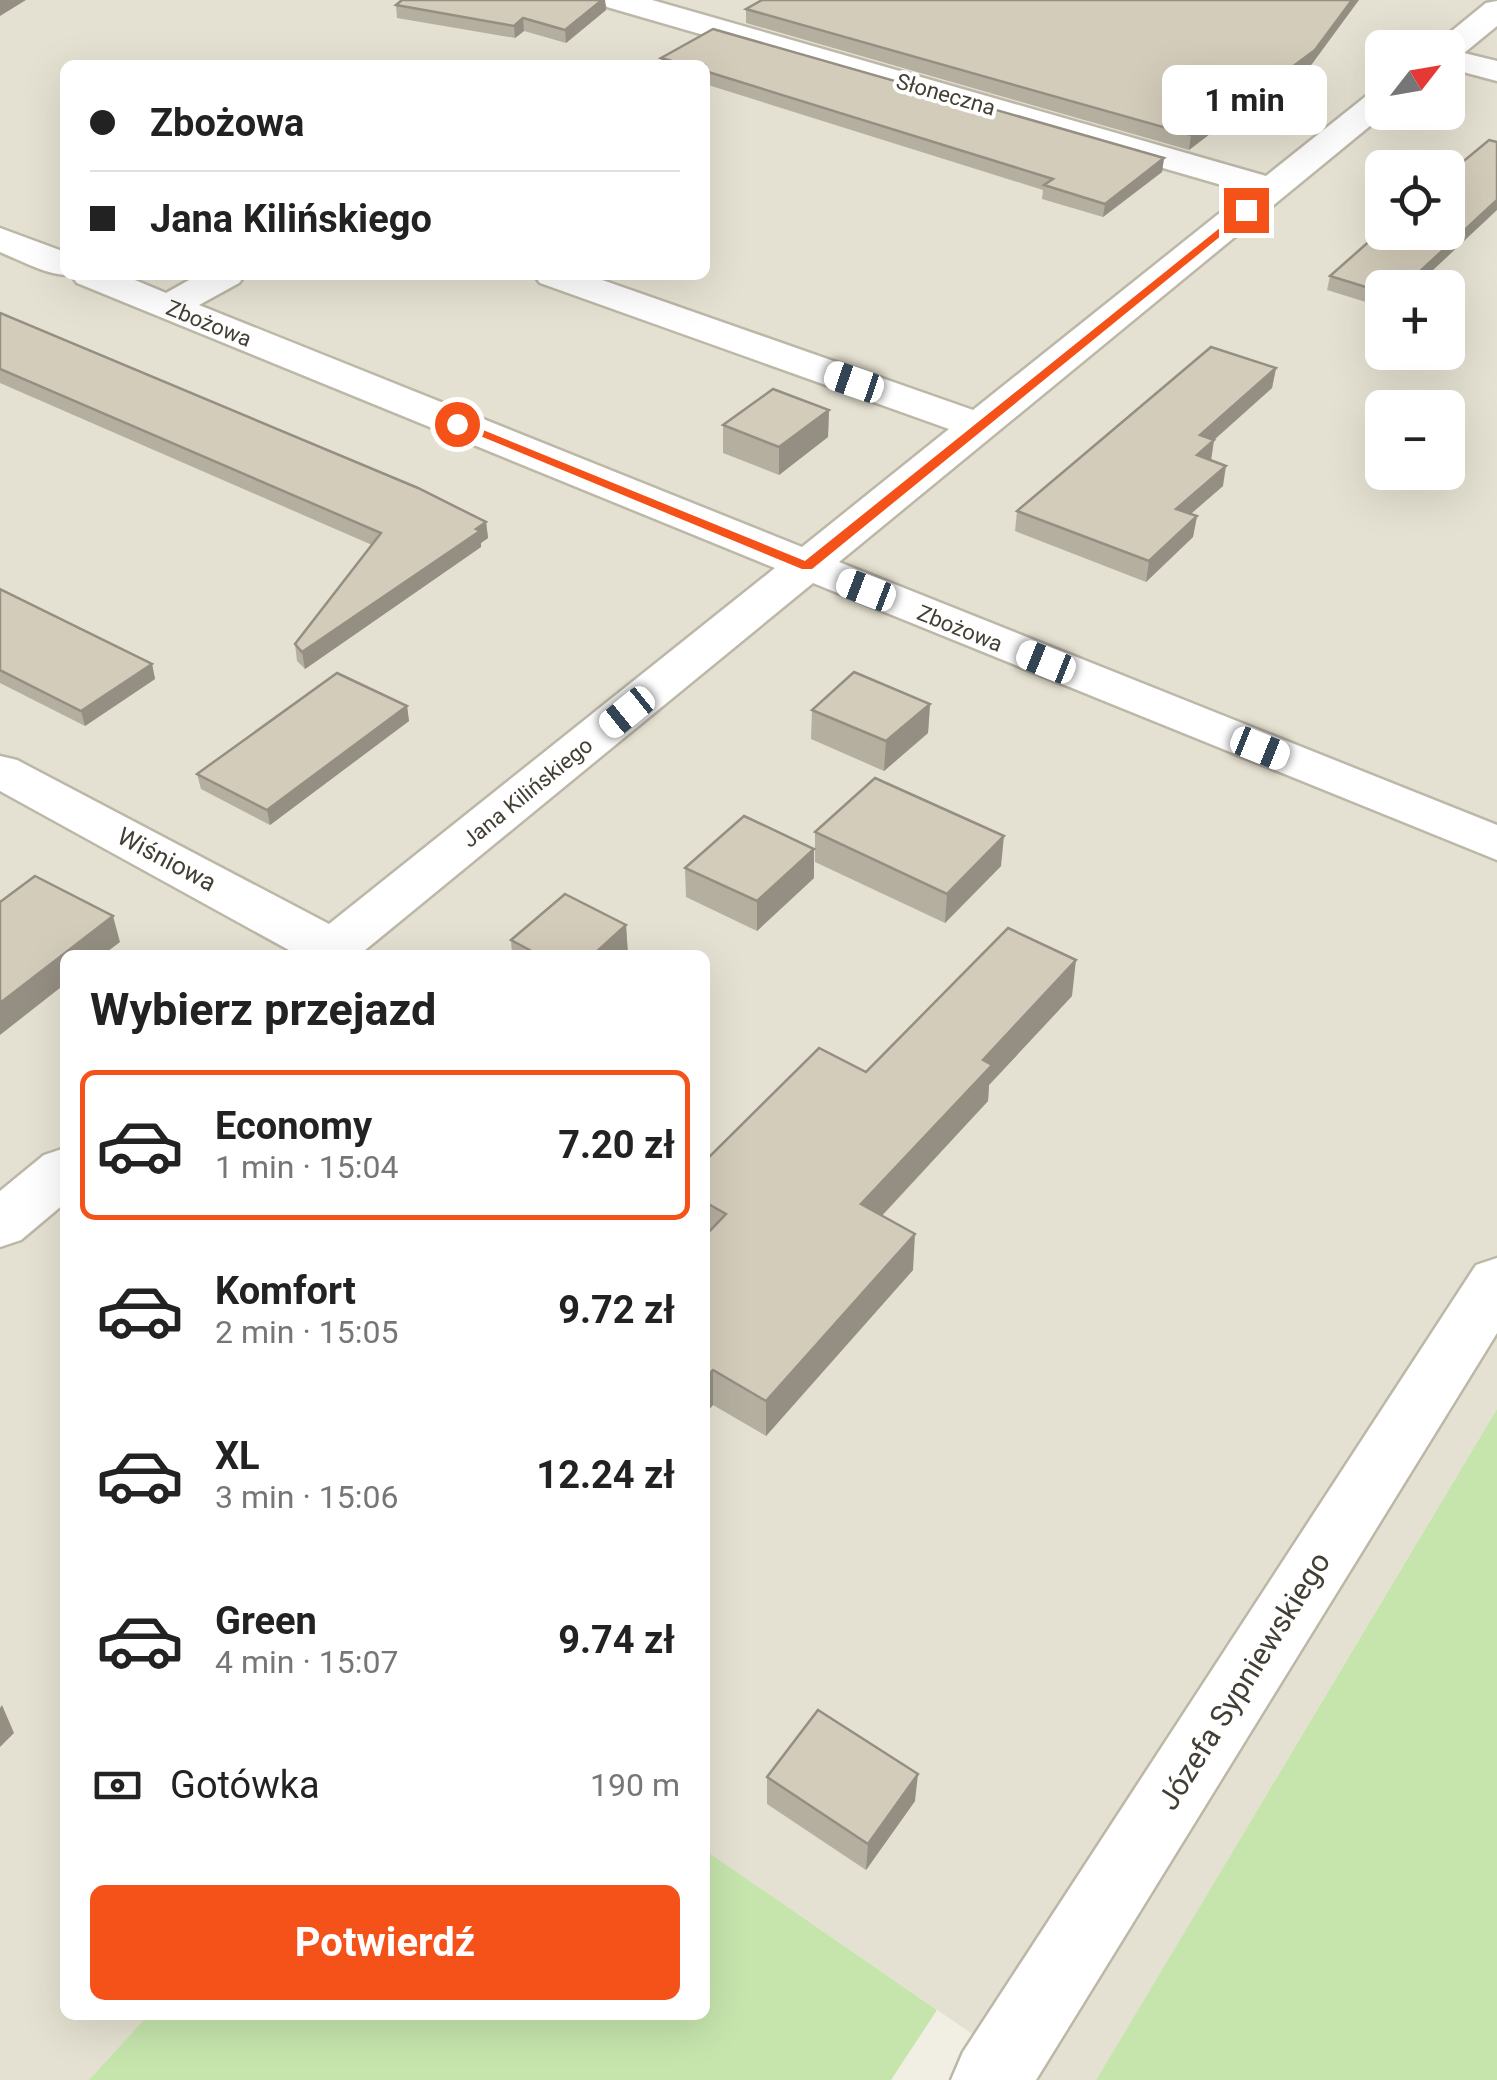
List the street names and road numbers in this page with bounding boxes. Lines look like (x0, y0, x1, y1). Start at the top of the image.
street label: Słoneczna (893, 68, 998, 121)
street label: Zbożowa (163, 295, 255, 352)
street label: Zbożowa (914, 600, 1006, 657)
street label: Jana Kilińskiego (457, 732, 597, 852)
street label: Wiśniowa (112, 821, 221, 898)
street label: Józefa Sypniewskiego (1150, 1545, 1337, 1816)

